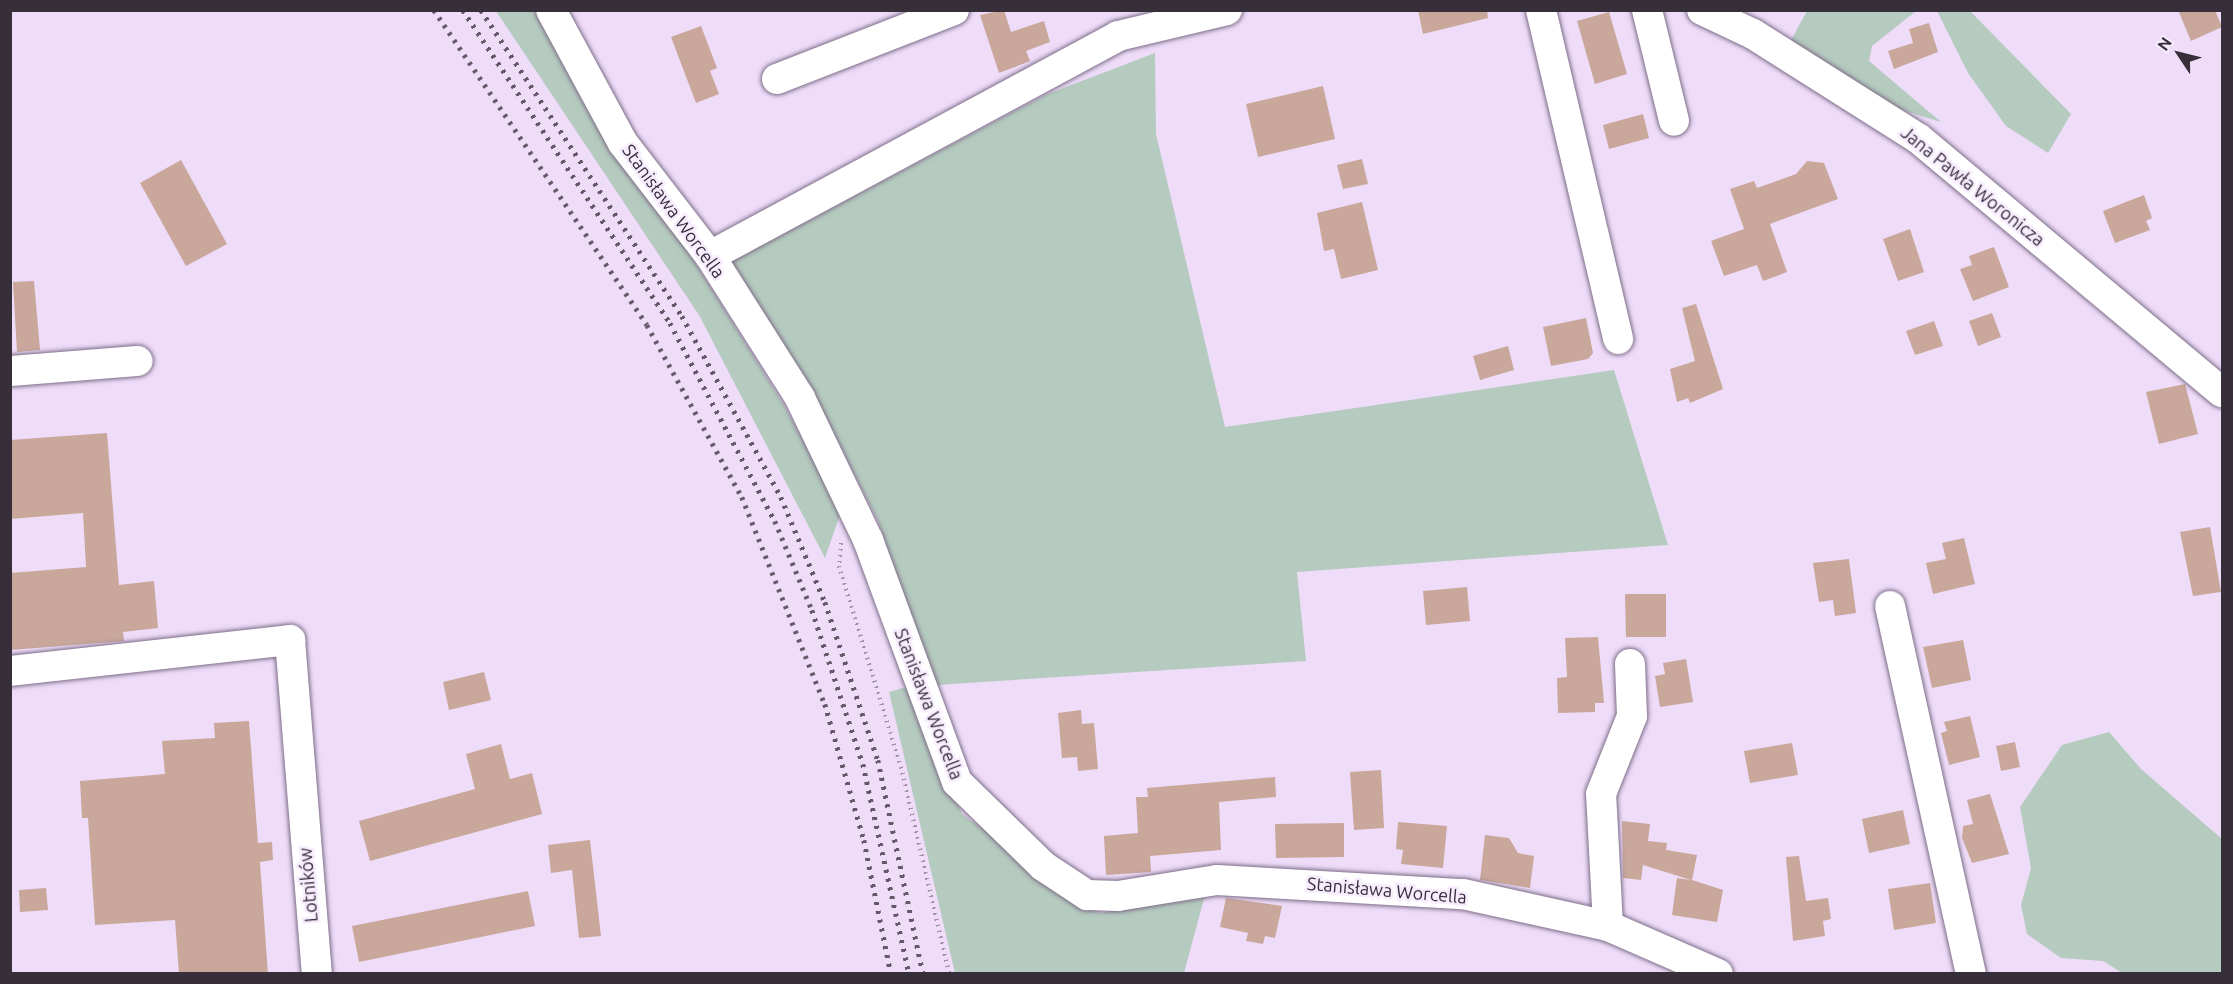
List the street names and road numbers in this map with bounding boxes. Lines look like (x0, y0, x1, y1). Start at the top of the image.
street label: Jana Pawła Woronicza (1897, 121, 2049, 251)
street label: Stanisława Worcella (618, 140, 730, 282)
street label: Stanisława Worcella (890, 625, 968, 783)
street label: Lotników (294, 847, 322, 923)
street label: Stanisława Worcella (1306, 872, 1468, 908)

